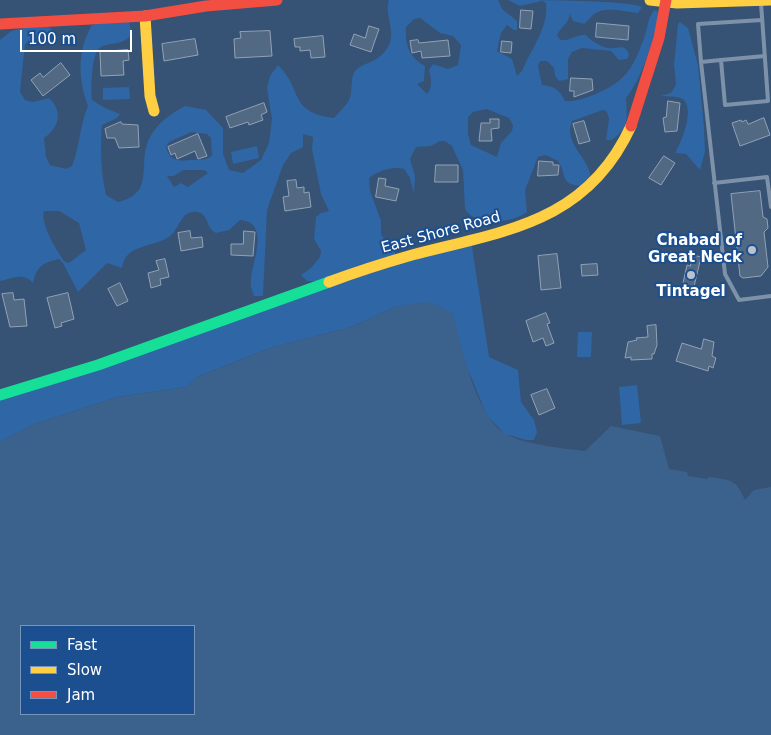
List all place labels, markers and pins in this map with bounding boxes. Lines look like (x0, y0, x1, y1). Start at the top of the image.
place label: Chabad of Great Neck (648, 232, 742, 267)
marker: Chabad of Great Neck (746, 244, 758, 256)
marker: Tintagel (685, 269, 697, 281)
place label: Tintagel (656, 283, 726, 301)

